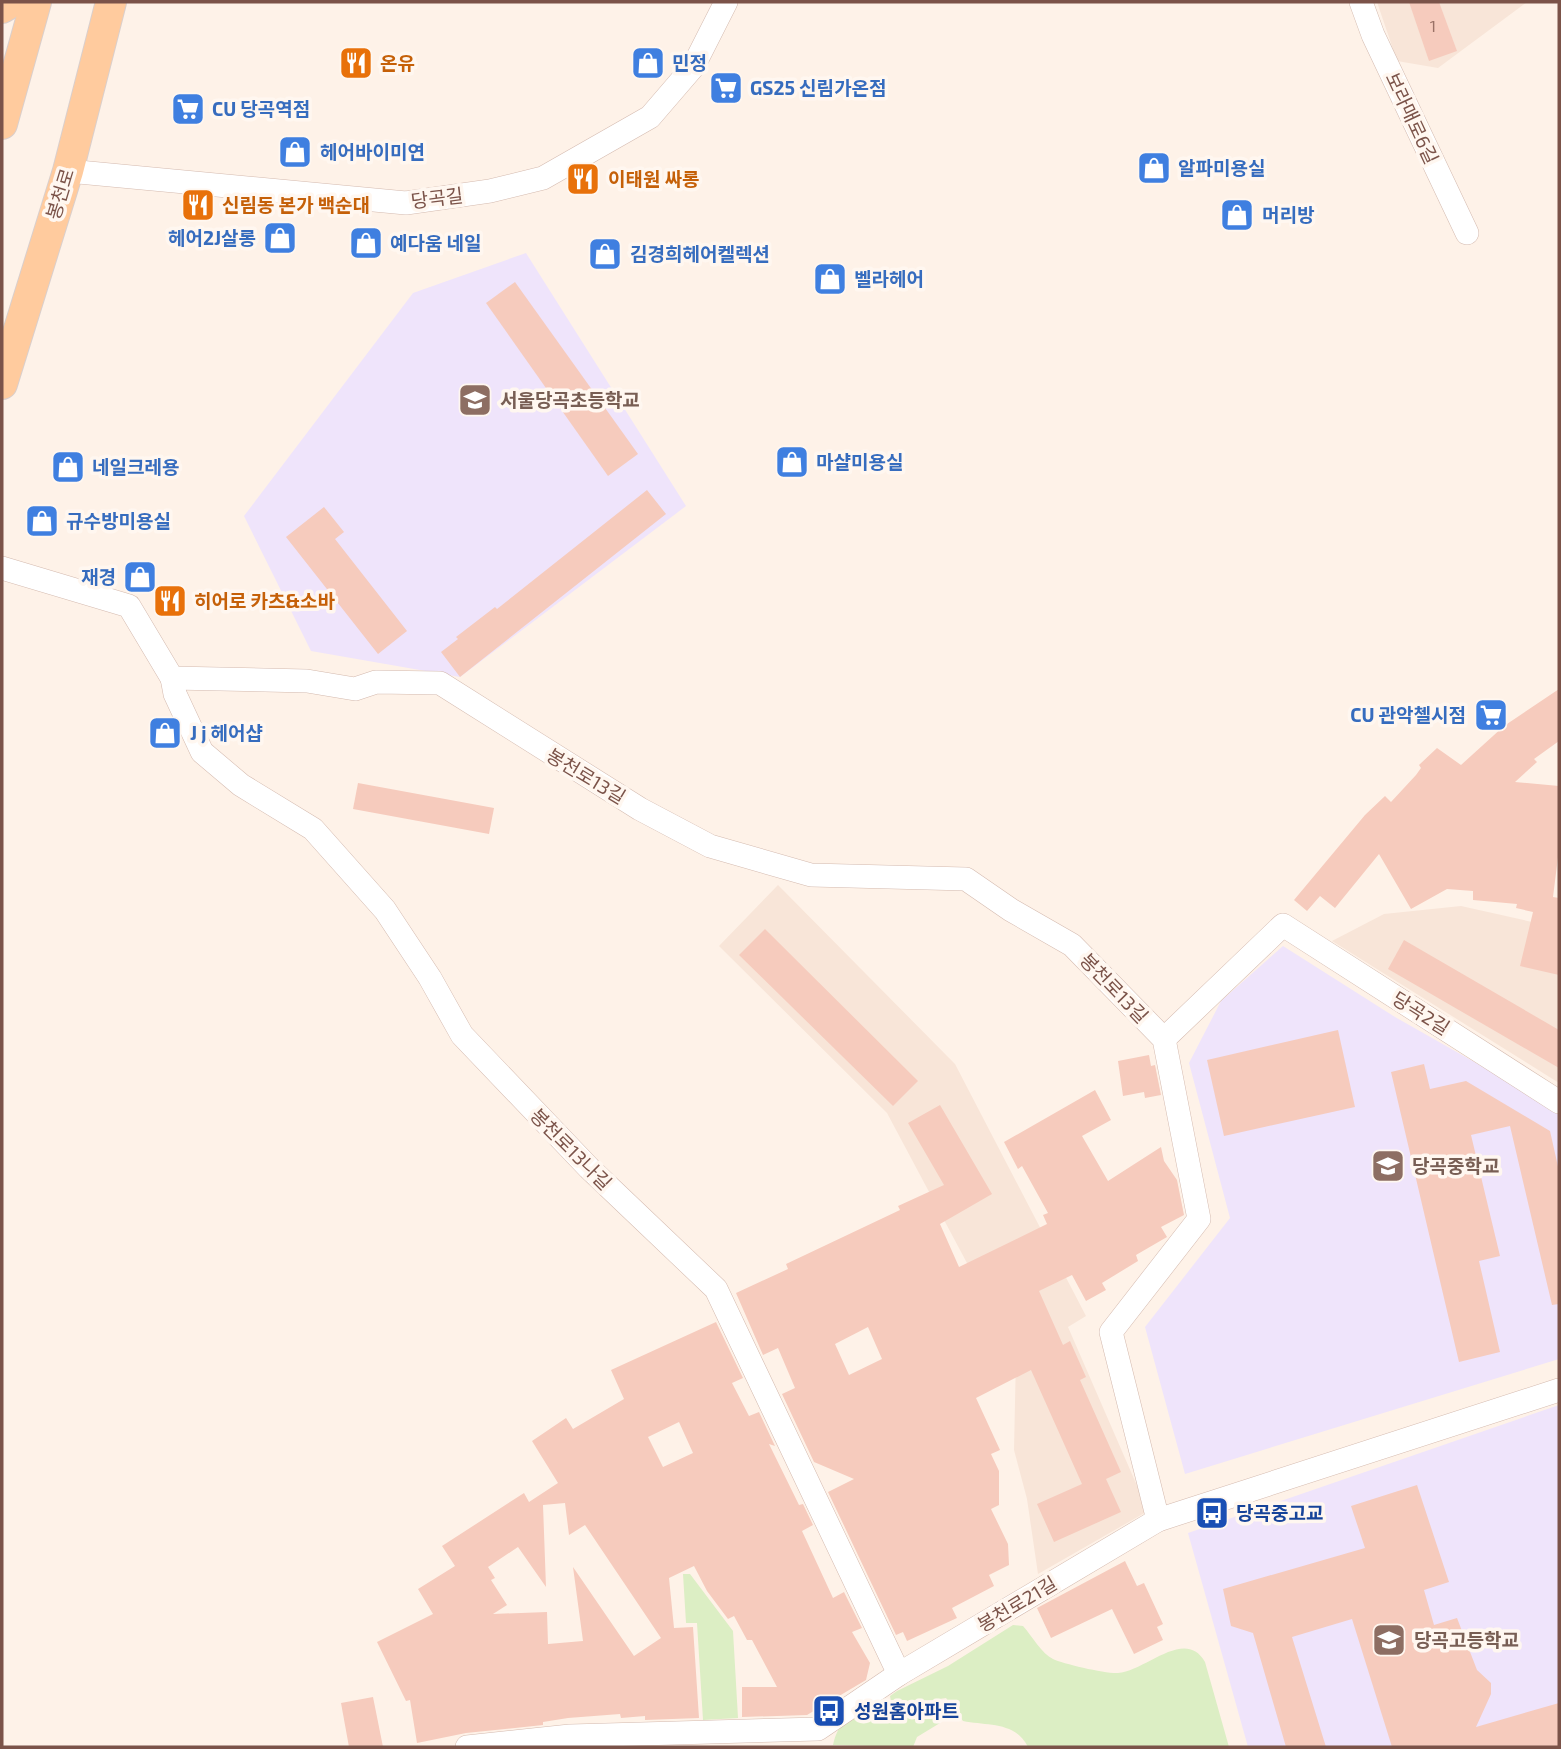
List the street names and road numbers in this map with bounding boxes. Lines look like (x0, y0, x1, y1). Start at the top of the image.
street label: 보라매로6길 (1381, 68, 1444, 167)
street label: 봉천로 (41, 165, 78, 222)
street label: 당곡길 (410, 183, 464, 212)
street label: 봉천로13길 (543, 743, 630, 808)
street label: 봉천로13길 (1076, 948, 1153, 1027)
street label: 당곡2길 (1388, 986, 1454, 1039)
street label: 봉천로13나길 (526, 1103, 617, 1194)
street label: 봉천로21길 (973, 1571, 1060, 1636)

